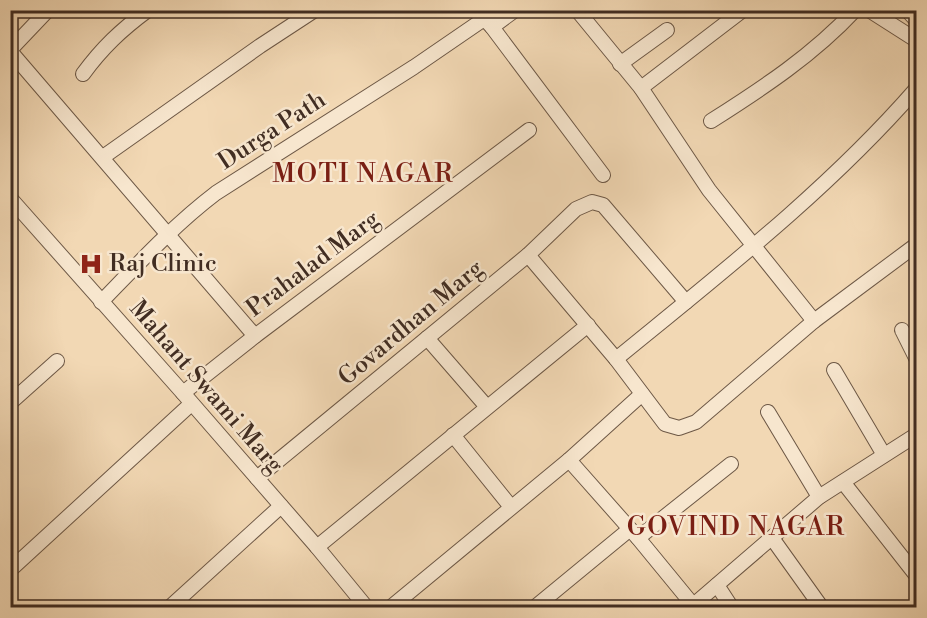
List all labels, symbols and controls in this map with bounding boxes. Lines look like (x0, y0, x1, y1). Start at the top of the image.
street label: Durga Path (212, 85, 332, 177)
district label: MOTI NAGAR (272, 158, 454, 190)
street label: Prahalad Marg (240, 204, 386, 324)
place label: Raj Clinic (109, 249, 217, 279)
hospital icon: Raj Clinic (78, 251, 104, 277)
street label: Govardhan Marg (332, 253, 490, 392)
street label: Mahant Swami Marg (123, 294, 290, 480)
district label: GOVIND NAGAR (627, 511, 845, 543)

